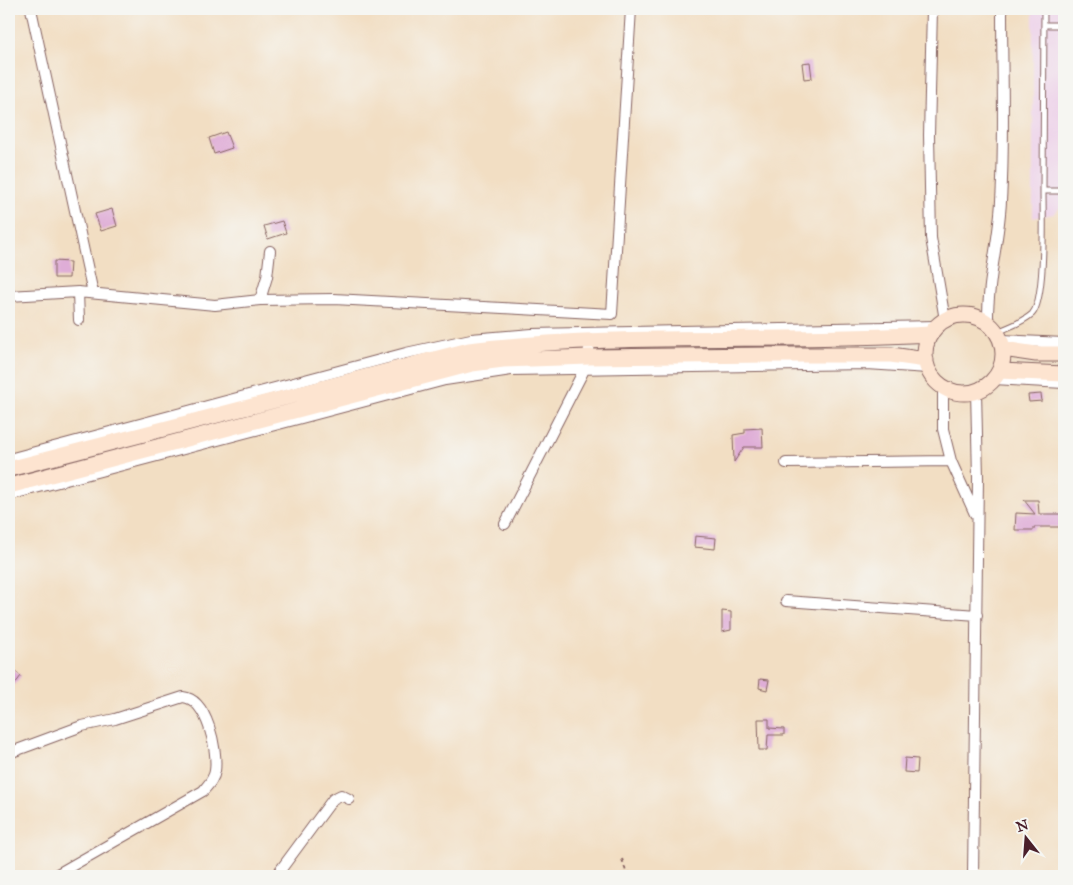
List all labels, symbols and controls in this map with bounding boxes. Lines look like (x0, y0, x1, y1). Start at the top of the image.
north arrow (1000, 812, 1050, 862)
text: N (1014, 816, 1031, 836)

